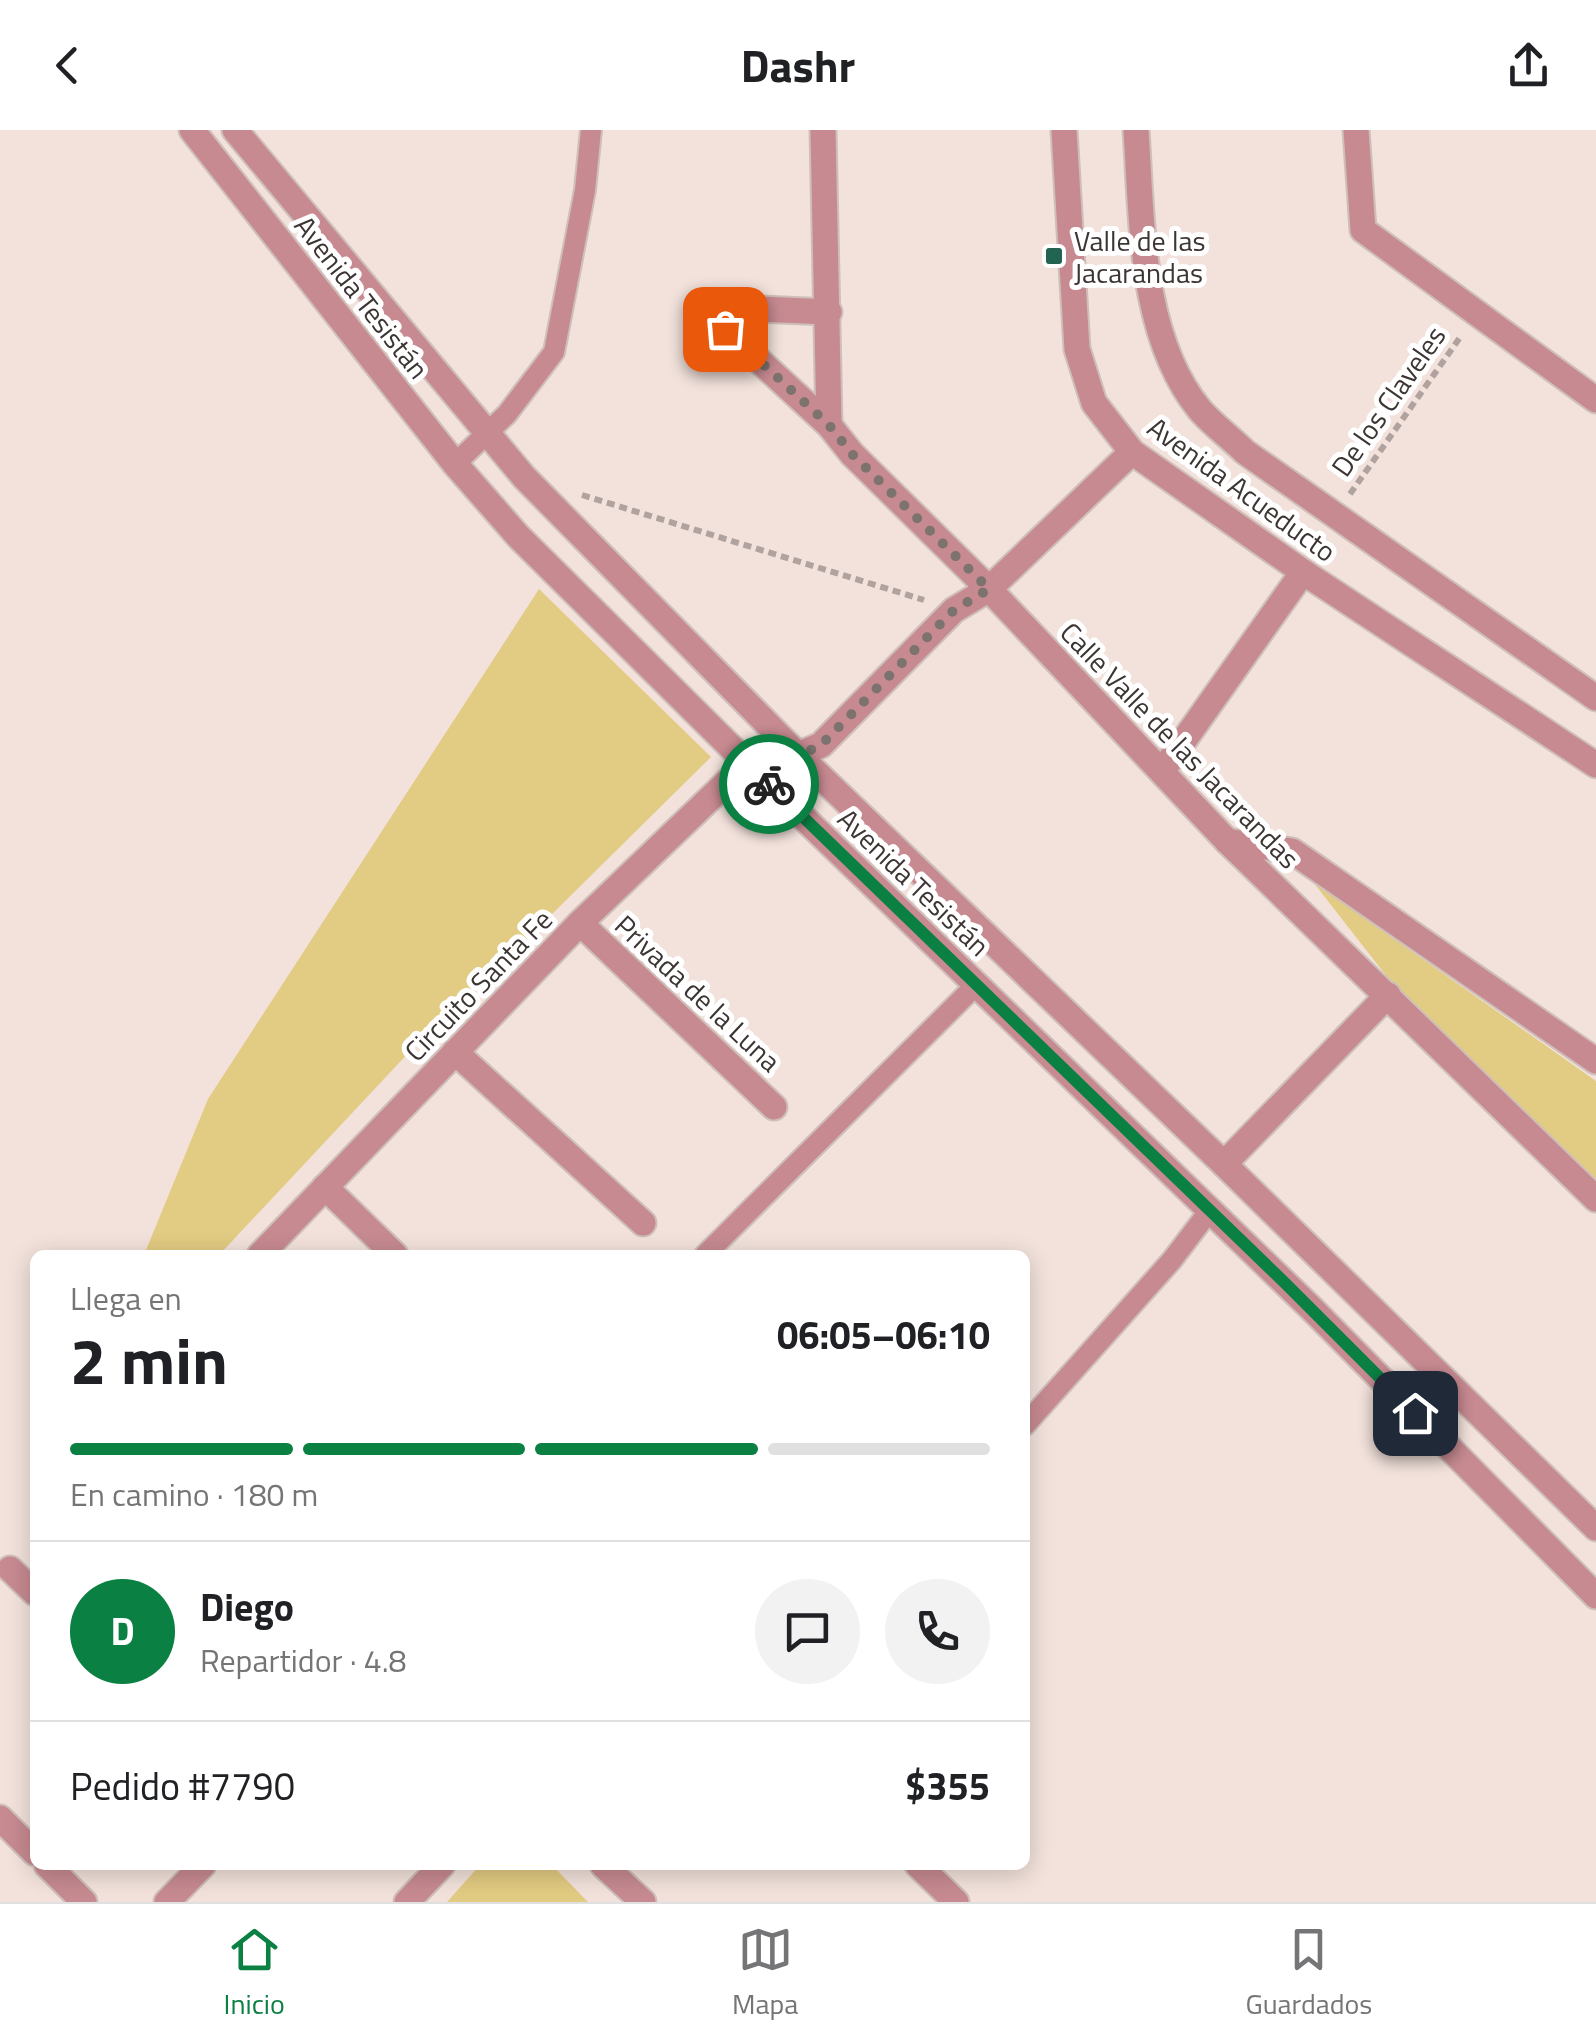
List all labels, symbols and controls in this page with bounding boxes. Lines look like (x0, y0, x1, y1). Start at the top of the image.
text: Dashr (741, 31, 855, 99)
icon: back (40, 38, 95, 93)
icon: share (1501, 38, 1556, 93)
street label: Avenida Tesistán (284, 206, 440, 388)
place label: Valle de las Jacarandas (1074, 219, 1205, 294)
marker: Valle de las Jacarandas (1043, 245, 1065, 267)
pin (683, 287, 768, 372)
icon: bag (698, 302, 753, 357)
street label: De los Claveles (1320, 317, 1456, 485)
street label: Avenida Acueducto (1139, 406, 1345, 572)
street label: Calle Valle de las Jacarandas (1050, 612, 1310, 878)
courier (719, 734, 819, 834)
icon: bike (742, 757, 797, 812)
street label: Avenida Tesistán (828, 798, 1000, 966)
street label: Circuito Santa Fe (394, 899, 562, 1071)
street label: Privada de la Luna (605, 904, 791, 1082)
text: Llega en (70, 1274, 182, 1322)
text: 06:05–06:10 (777, 1306, 990, 1364)
text: 2 min (70, 1310, 228, 1409)
pin (1373, 1371, 1458, 1456)
icon: home (1388, 1386, 1443, 1441)
text: En camino · 180 m (70, 1470, 318, 1518)
text: Diego (200, 1578, 294, 1636)
button: chat (755, 1579, 860, 1684)
button: phone (885, 1579, 990, 1684)
text: D (110, 1602, 135, 1660)
text: Repartidor · 4.8 (200, 1636, 406, 1684)
text: Pedido #7790 (70, 1757, 295, 1815)
text: $355 (905, 1757, 990, 1815)
tab: Inicio (224, 1922, 285, 2025)
tab: Mapa (732, 1922, 798, 2025)
tab: Guardados (1245, 1922, 1372, 2025)

